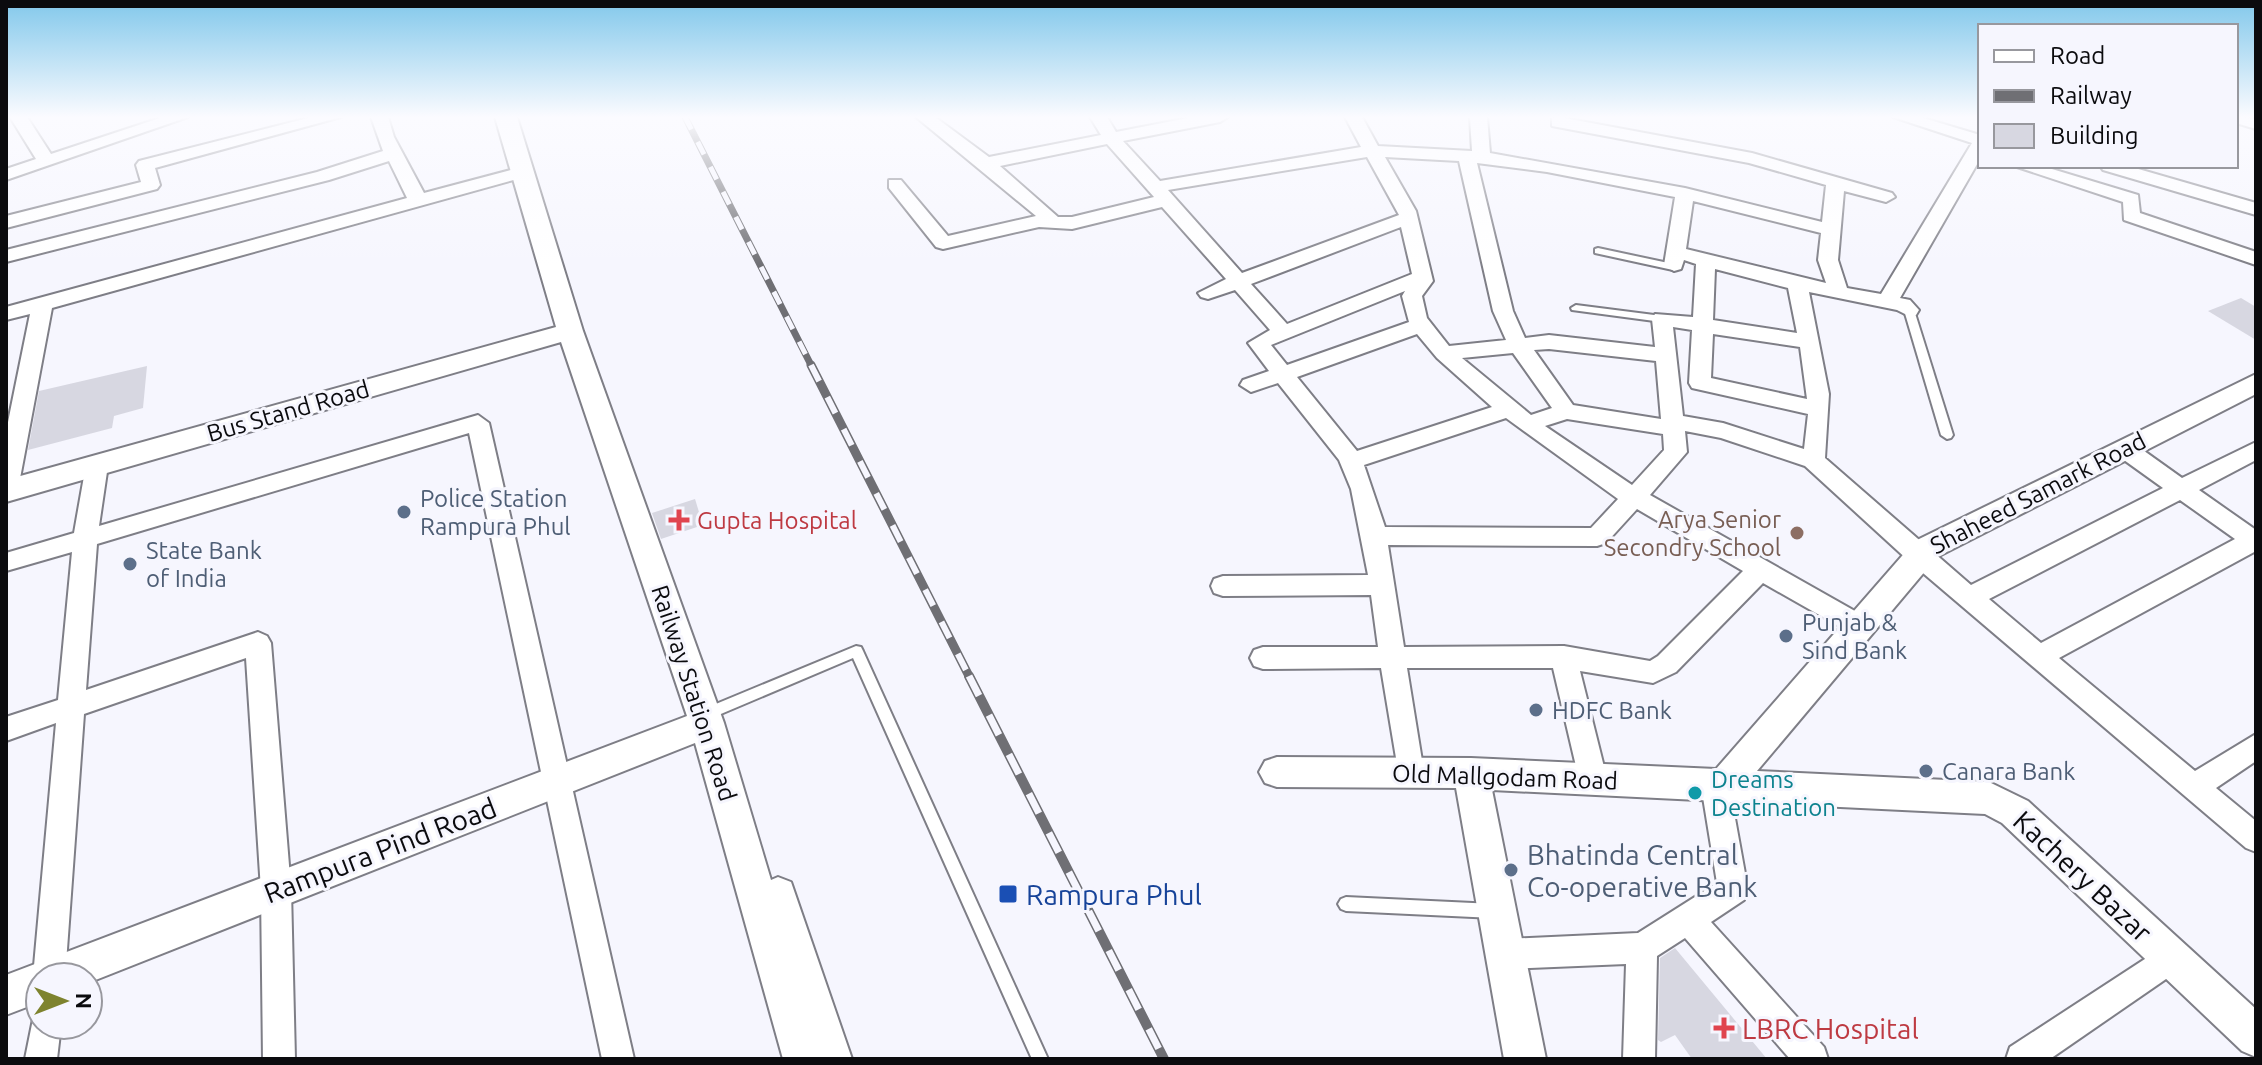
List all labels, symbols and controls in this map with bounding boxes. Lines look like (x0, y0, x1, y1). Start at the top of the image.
legend (1978, 24, 2238, 168)
text: Road (2050, 42, 2105, 69)
text: Railway (2050, 82, 2132, 109)
text: Building (2050, 122, 2138, 149)
street label: Bus Stand Road (204, 375, 372, 447)
street label: Shaheed Samark Road (1926, 427, 2150, 559)
place label: Police Station Rampura Phul (420, 485, 571, 540)
marker: Police Station Rampura Phul (395, 503, 413, 521)
place label: Arya Senior Secondry School (1604, 506, 1781, 561)
place label: Gupta Hospital (697, 507, 857, 534)
marker: Gupta Hospital (668, 509, 690, 531)
marker: Arya Senior Secondry School (1788, 524, 1806, 542)
place label: State Bank of India (146, 537, 262, 592)
marker: State Bank of India (121, 555, 139, 573)
street label: Railway Station Road (646, 582, 742, 804)
place label: Punjab & Sind Bank (1802, 609, 1907, 664)
marker: Punjab & Sind Bank (1777, 627, 1795, 645)
place label: HDFC Bank (1552, 697, 1672, 724)
marker: HDFC Bank (1527, 701, 1545, 719)
place label: Canara Bank (1942, 758, 2075, 785)
street label: Old Mallgodam Road (1392, 760, 1618, 794)
marker: Canara Bank (1917, 762, 1935, 780)
place label: Dreams Destination (1711, 766, 1836, 821)
marker: Dreams Destination (1686, 784, 1704, 802)
street label: Rampura Pind Road (259, 791, 501, 909)
street label: Kachery Bazar (2008, 804, 2159, 948)
place label: Bhatinda Central Co-operative Bank (1527, 839, 1757, 902)
marker: Bhatinda Central Co-operative Bank (1502, 861, 1520, 879)
place label: Rampura Phul (1026, 879, 1202, 910)
marker: Rampura Phul (997, 883, 1019, 905)
north arrow (24, 961, 104, 1041)
text: N (72, 993, 97, 1009)
place label: LBRC Hospital (1742, 1013, 1919, 1044)
marker: LBRC Hospital (1713, 1017, 1735, 1039)

